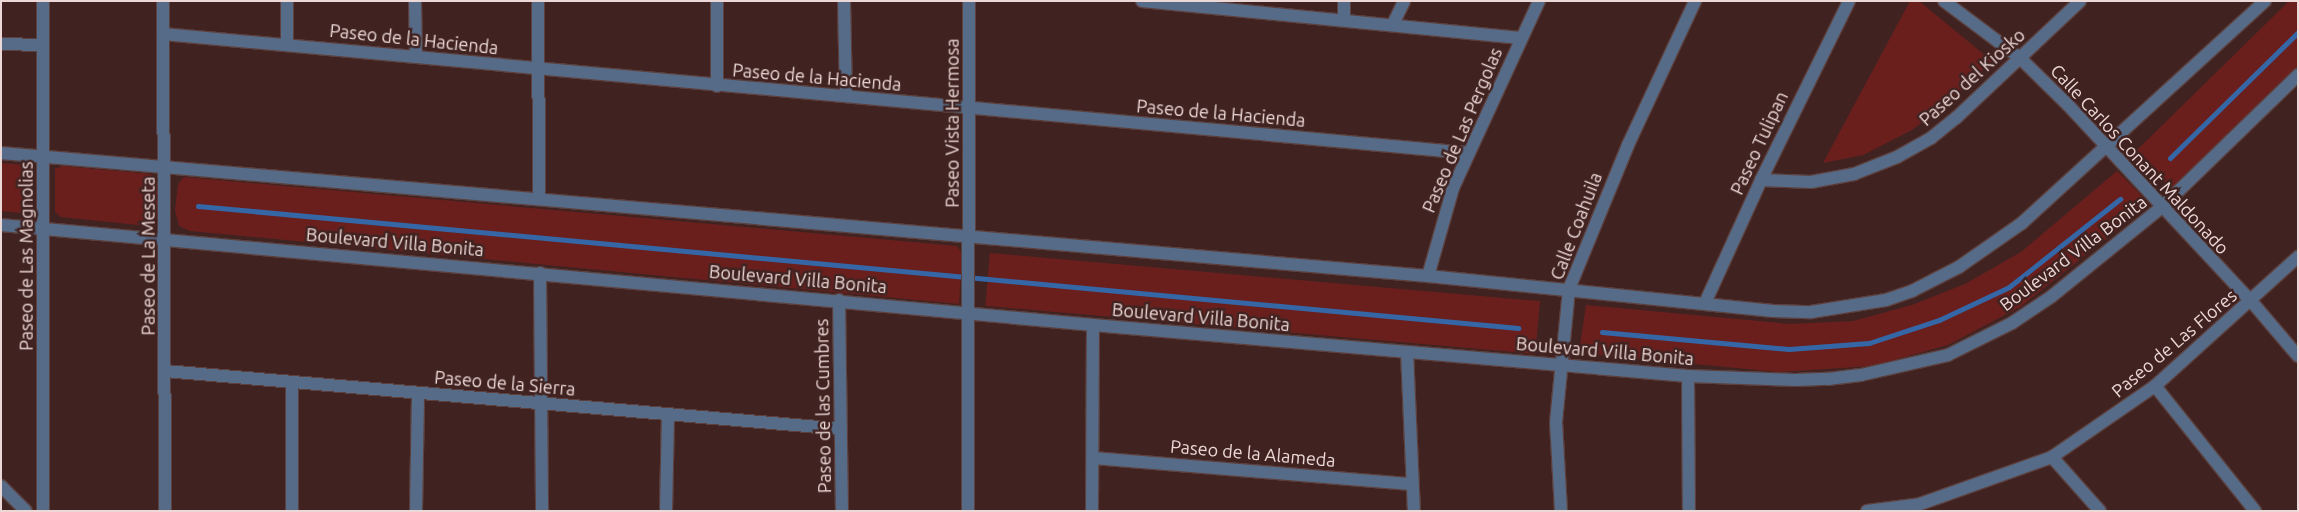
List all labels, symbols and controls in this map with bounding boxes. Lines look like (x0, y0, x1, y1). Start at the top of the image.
street label: Paseo de la Hacienda (329, 19, 499, 59)
street label: Paseo del Kiosko (1915, 24, 2029, 130)
street label: Paseo Vista Hermosa (941, 38, 963, 208)
street label: Paseo de Las Pergolas (1417, 44, 1507, 216)
street label: Paseo de la Hacienda (732, 59, 902, 95)
street label: Calle Carlos Conant Maldonado (2046, 60, 2234, 258)
street label: Paseo Tulipan (1726, 88, 1792, 198)
street label: Paseo de la Hacienda (1136, 95, 1306, 131)
street label: Paseo de Las Magnolias (15, 161, 37, 351)
street label: Calle Coahuila (1546, 169, 1606, 283)
street label: Paseo de La Meseta (137, 176, 159, 336)
street label: Boulevard Villa Bonita (1995, 191, 2151, 315)
street label: Boulevard Villa Bonita (305, 223, 485, 261)
street label: Boulevard Villa Bonita (708, 260, 888, 298)
street label: Paseo de Las Flores (2107, 284, 2241, 402)
street label: Boulevard Villa Bonita (1111, 298, 1291, 336)
street label: Paseo de las Cumbres (811, 319, 835, 493)
street label: Boulevard Villa Bonita (1515, 332, 1695, 370)
street label: Paseo de la Sierra (434, 366, 576, 400)
street label: Paseo de la Alameda (1169, 435, 1337, 471)

